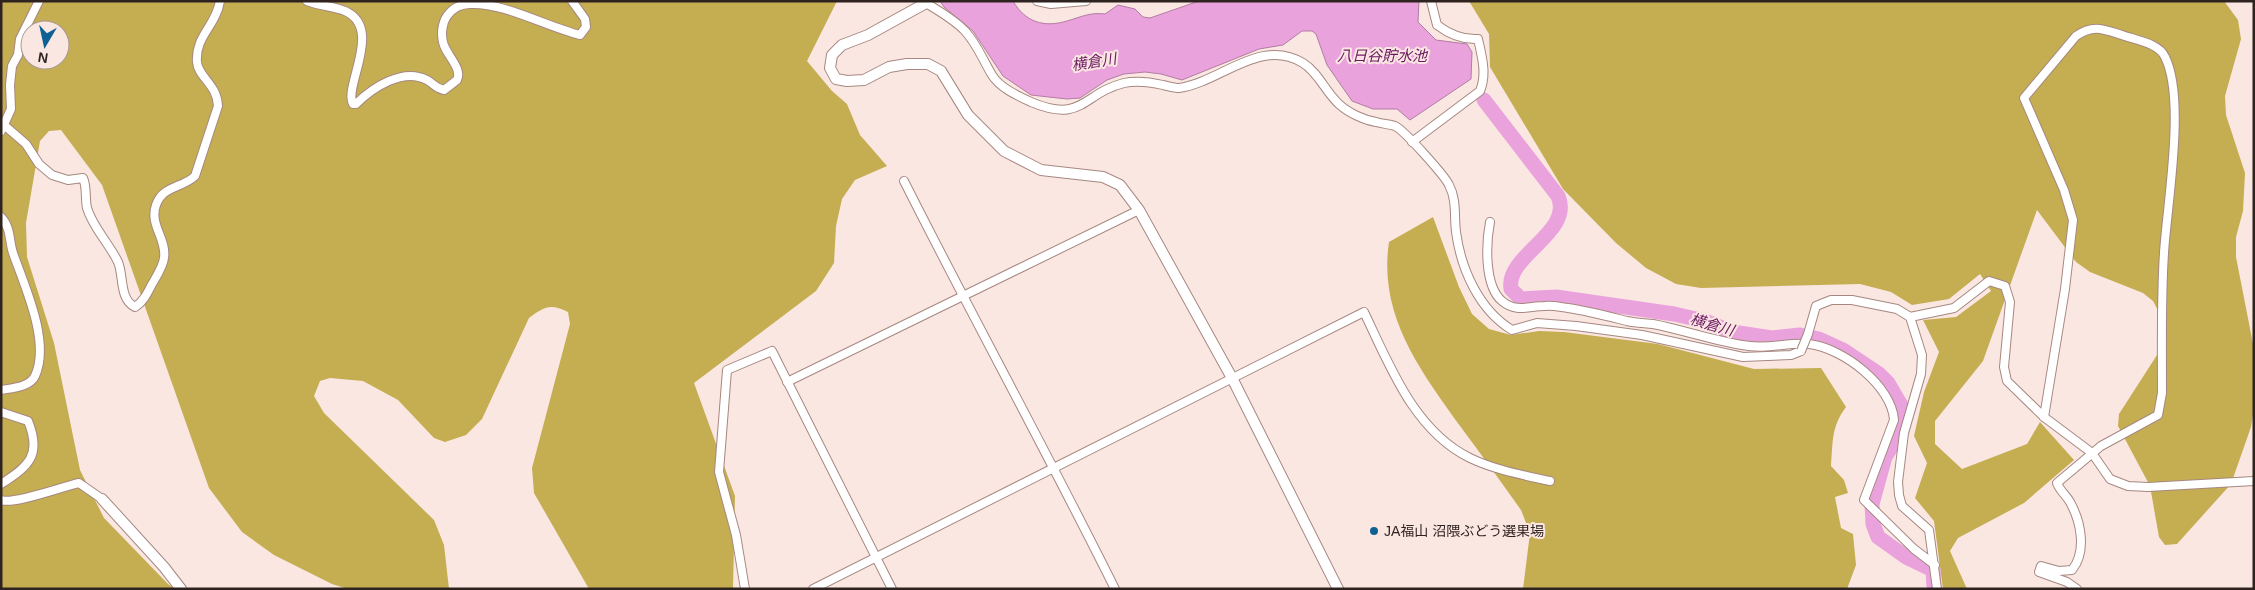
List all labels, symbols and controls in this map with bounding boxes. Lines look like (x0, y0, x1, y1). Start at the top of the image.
north arrow (20, 20, 70, 70)
water label: 八日谷貯水池 (1337, 47, 1429, 64)
text: N (37, 49, 49, 67)
water label: 横倉川 (1070, 49, 1119, 73)
water label: 横倉川 (1688, 310, 1738, 339)
place label: JA福山 沼隈ぶどう選果場 (1384, 523, 1544, 539)
marker: JA福山 沼隈ぶどう選果場 (1368, 525, 1380, 537)

